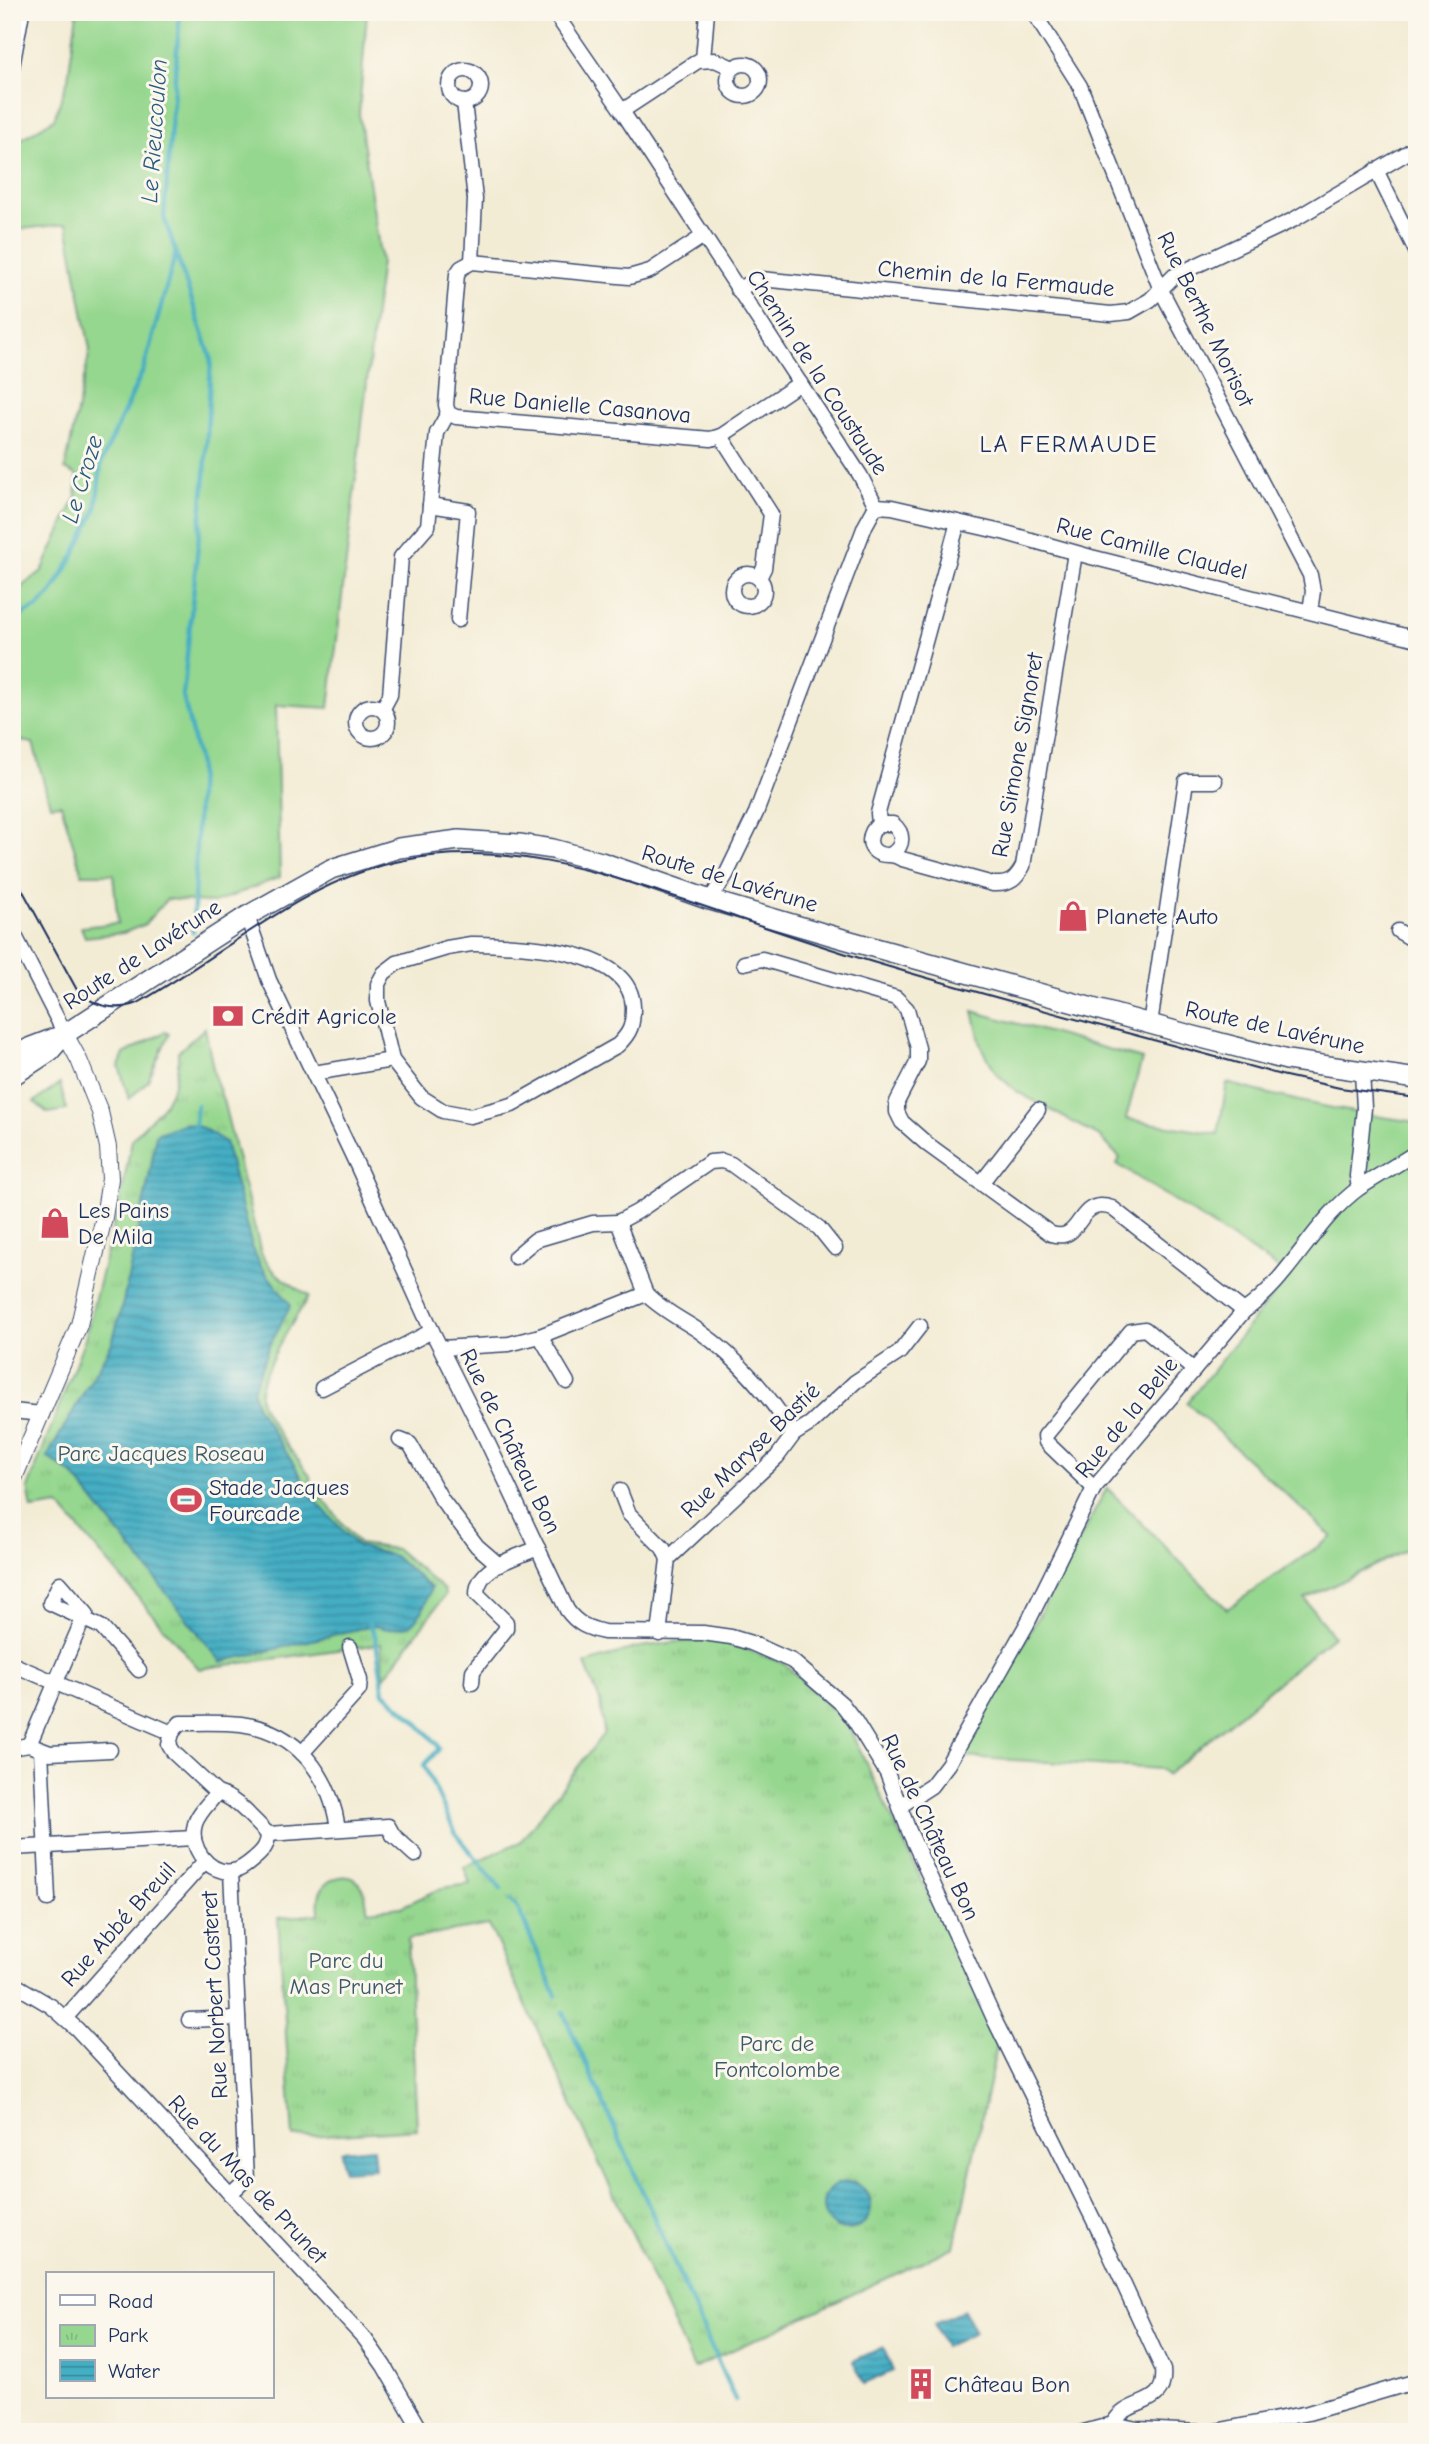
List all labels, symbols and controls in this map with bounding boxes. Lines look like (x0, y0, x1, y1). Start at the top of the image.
water label: Le Rieucoulon (135, 58, 173, 204)
street label: Rue Berthe Morisot (1151, 227, 1260, 412)
street label: Chemin de la Fermaude (876, 255, 1115, 302)
street label: Chemin de la Coustaude (741, 265, 894, 480)
street label: Rue Danielle Casanova (468, 382, 692, 429)
district label: LA FERMAUDE (980, 430, 1158, 458)
water label: Le Croze (55, 432, 109, 526)
street label: Rue Camille Claudel (1054, 512, 1250, 585)
street label: Rue Simone Signoret (986, 649, 1049, 860)
street label: Route de Lavérune (639, 839, 821, 918)
street label: Route de Lavérune (58, 893, 226, 1015)
shop icon: Planete Auto (1056, 899, 1090, 933)
place label: Planete Auto (1096, 903, 1218, 930)
street label: Route de Lavérune (1183, 995, 1367, 1060)
bank icon: Crédit Agricole (211, 999, 245, 1033)
place label: Crédit Agricole (251, 1003, 396, 1030)
place label: Les Pains De Mila (78, 1197, 169, 1250)
shop icon: Les Pains De Mila (38, 1206, 72, 1240)
street label: Rue de Château Bon (454, 1344, 567, 1538)
street label: Rue de la Belle (1069, 1351, 1183, 1483)
street label: Rue Maryse Bastié (675, 1377, 826, 1524)
park label: Parc Jacques Roseau (58, 1440, 264, 1467)
place label: Stade Jacques Fourcade (209, 1474, 349, 1527)
sports icon: Stade Jacques Fourcade (169, 1483, 203, 1517)
street label: Rue de Château Bon (876, 1730, 986, 1925)
street label: Rue Abbé Breuil (55, 1856, 181, 1992)
street label: Rue Norbert Casteret (195, 1889, 233, 2100)
park label: Parc du Mas Prunet (290, 1947, 404, 2000)
park label: Parc de Fontcolombe (714, 2030, 840, 2083)
street label: Rue du Mas de Prunet (163, 2089, 334, 2270)
legend (46, 2272, 273, 2398)
text: Road (108, 2289, 153, 2313)
text: Park (108, 2323, 148, 2347)
text: Water (108, 2359, 161, 2383)
building icon: Château Bon (904, 2367, 938, 2401)
place label: Château Bon (944, 2371, 1070, 2398)

